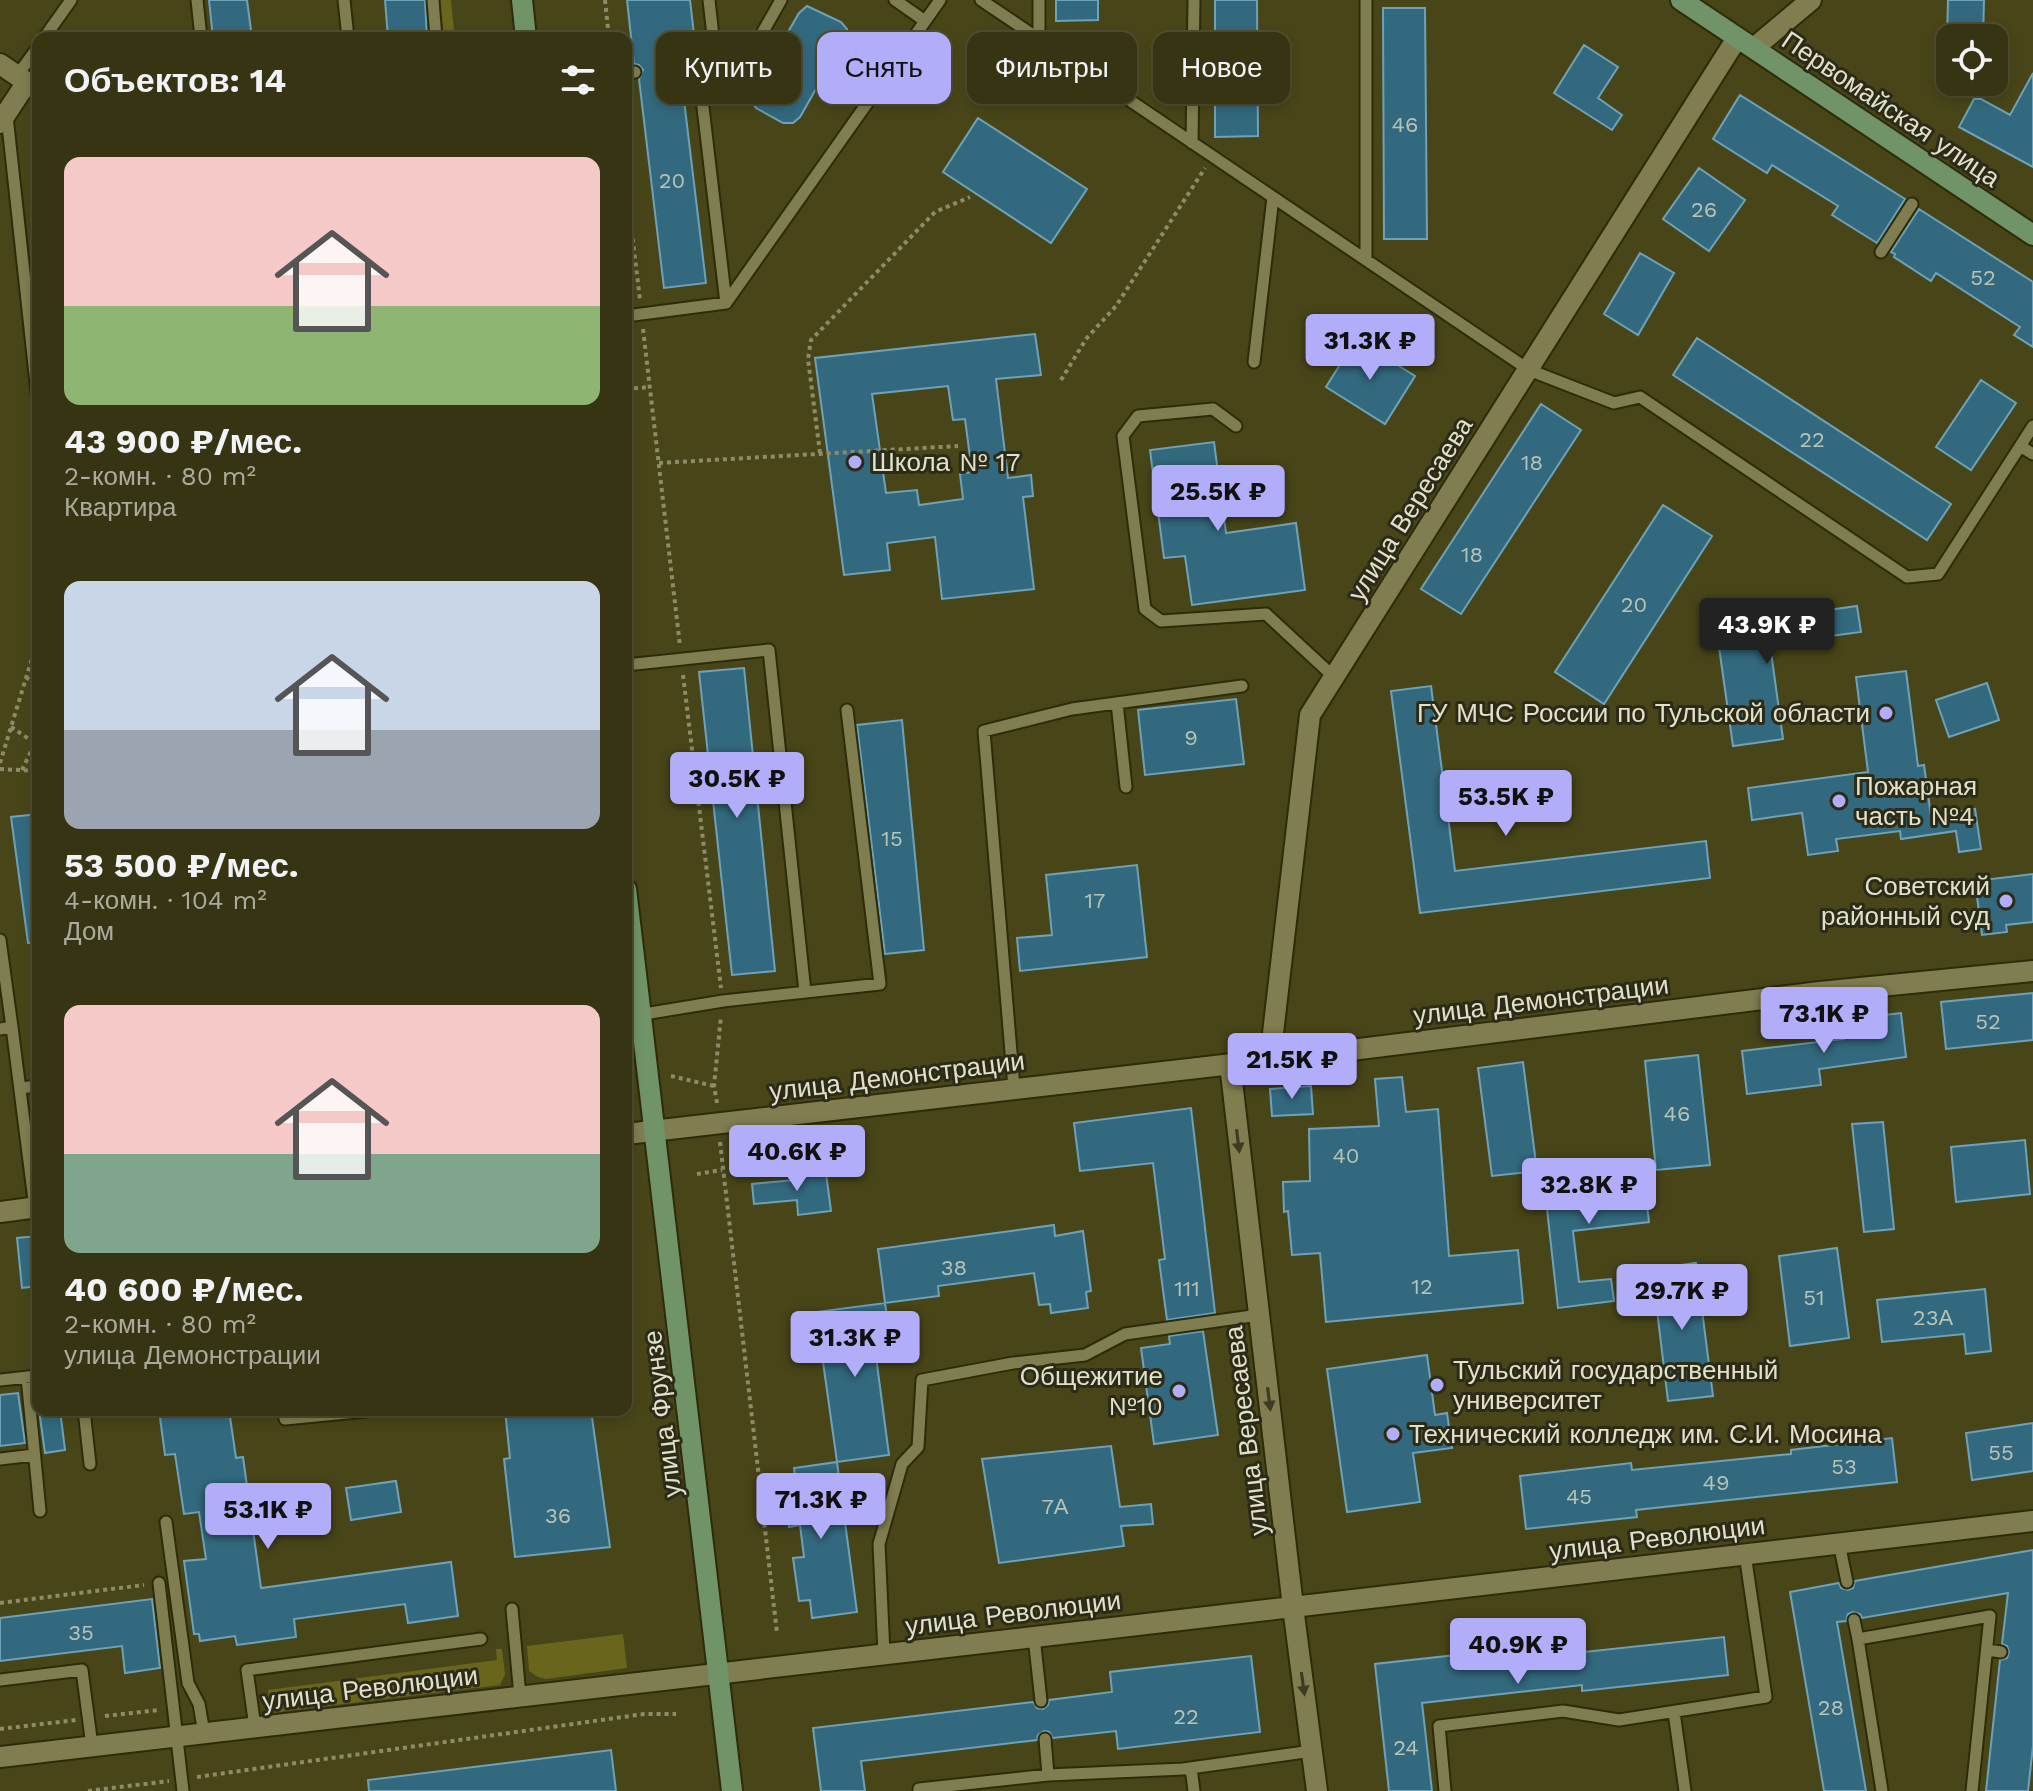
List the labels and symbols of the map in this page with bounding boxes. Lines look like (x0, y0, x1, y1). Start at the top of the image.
street label: Первомайская улица (1776, 25, 2006, 193)
house number: 46 (1392, 112, 1418, 137)
house number: 20 (659, 168, 685, 193)
house number: 26 (1691, 197, 1717, 222)
house number: 52 (1970, 265, 1996, 290)
pin: 31.3K ₽ (1296, 314, 1444, 382)
street label: улица Вересаева (1341, 411, 1479, 606)
house number: 22 (1799, 427, 1825, 452)
place label: Школа № 17 (871, 447, 1020, 477)
house number: 18 (1521, 450, 1543, 475)
marker: Школа № 17 (846, 453, 864, 471)
pin: 25.5K ₽ (1144, 465, 1292, 533)
house number: 18 (1461, 542, 1483, 567)
house number: 20 (1621, 592, 1647, 617)
pin: 43.9K ₽ (1693, 598, 1841, 666)
place label: ГУ МЧС России по Тульской области (1417, 698, 1870, 728)
marker: ГУ МЧС России по Тульской области (1877, 704, 1895, 722)
house number: 9 (1184, 725, 1198, 750)
pin: 30.5K ₽ (663, 752, 811, 820)
pin: 53.5K ₽ (1432, 770, 1580, 838)
place label: Пожарная часть №4 (1855, 771, 1977, 831)
marker: Пожарная часть №4 (1830, 792, 1848, 810)
house number: 15 (881, 826, 903, 851)
place label: Советский районный суд (1821, 871, 1990, 931)
house number: 17 (1085, 888, 1105, 913)
marker: Советский районный суд (1997, 892, 2015, 910)
street label: улица Демонстрации (1412, 969, 1670, 1031)
pin: 73.1K ₽ (1750, 987, 1898, 1055)
house number: 52 (1975, 1009, 2001, 1034)
pin: 21.5K ₽ (1218, 1033, 1366, 1101)
street label: улица Демонстрации (768, 1045, 1026, 1107)
house number: 46 (1664, 1101, 1690, 1126)
pin: 40.6K ₽ (723, 1125, 871, 1193)
one-way arrow (1232, 1129, 1245, 1154)
house number: 40 (1332, 1143, 1360, 1168)
pin: 32.8K ₽ (1515, 1158, 1663, 1226)
house number: 38 (941, 1255, 967, 1280)
pin: 29.7K ₽ (1608, 1264, 1756, 1332)
house number: 12 (1411, 1274, 1433, 1299)
house number: 111 (1174, 1276, 1200, 1301)
house number: 51 (1803, 1285, 1825, 1310)
house number: 23А (1913, 1305, 1953, 1330)
pin: 31.3K ₽ (781, 1311, 929, 1379)
street label: улица Вересаева (1218, 1324, 1274, 1538)
street label: улица Фрунзе (637, 1329, 687, 1499)
place label: Тульский государственный университет (1453, 1355, 1778, 1415)
place label: Общежитие №10 (1020, 1361, 1163, 1421)
marker: Тульский государственный университет (1428, 1376, 1446, 1394)
marker: Общежитие №10 (1170, 1382, 1188, 1400)
one-way arrow (1262, 1387, 1275, 1412)
place label: Технический колледж им. С.И. Мосина (1409, 1419, 1882, 1449)
marker: Технический колледж им. С.И. Мосина (1384, 1425, 1402, 1443)
house number: 55 (1988, 1440, 2014, 1465)
house number: 53 (1831, 1454, 1857, 1479)
house number: 49 (1702, 1470, 1730, 1495)
pin: 71.3K ₽ (747, 1473, 895, 1541)
pin: 53.1K ₽ (194, 1483, 342, 1551)
house number: 45 (1566, 1484, 1592, 1509)
house number: 7А (1041, 1494, 1069, 1519)
house number: 36 (545, 1503, 571, 1528)
street label: улица Революции (1547, 1510, 1767, 1566)
street label: улица Революции (903, 1585, 1123, 1641)
pin: 40.9K ₽ (1444, 1618, 1592, 1686)
house number: 35 (68, 1620, 94, 1645)
street label: улица Революции (260, 1660, 480, 1716)
one-way arrow (1297, 1672, 1310, 1697)
house number: 28 (1818, 1695, 1844, 1720)
house number: 22 (1173, 1704, 1199, 1729)
house number: 24 (1393, 1735, 1419, 1760)

